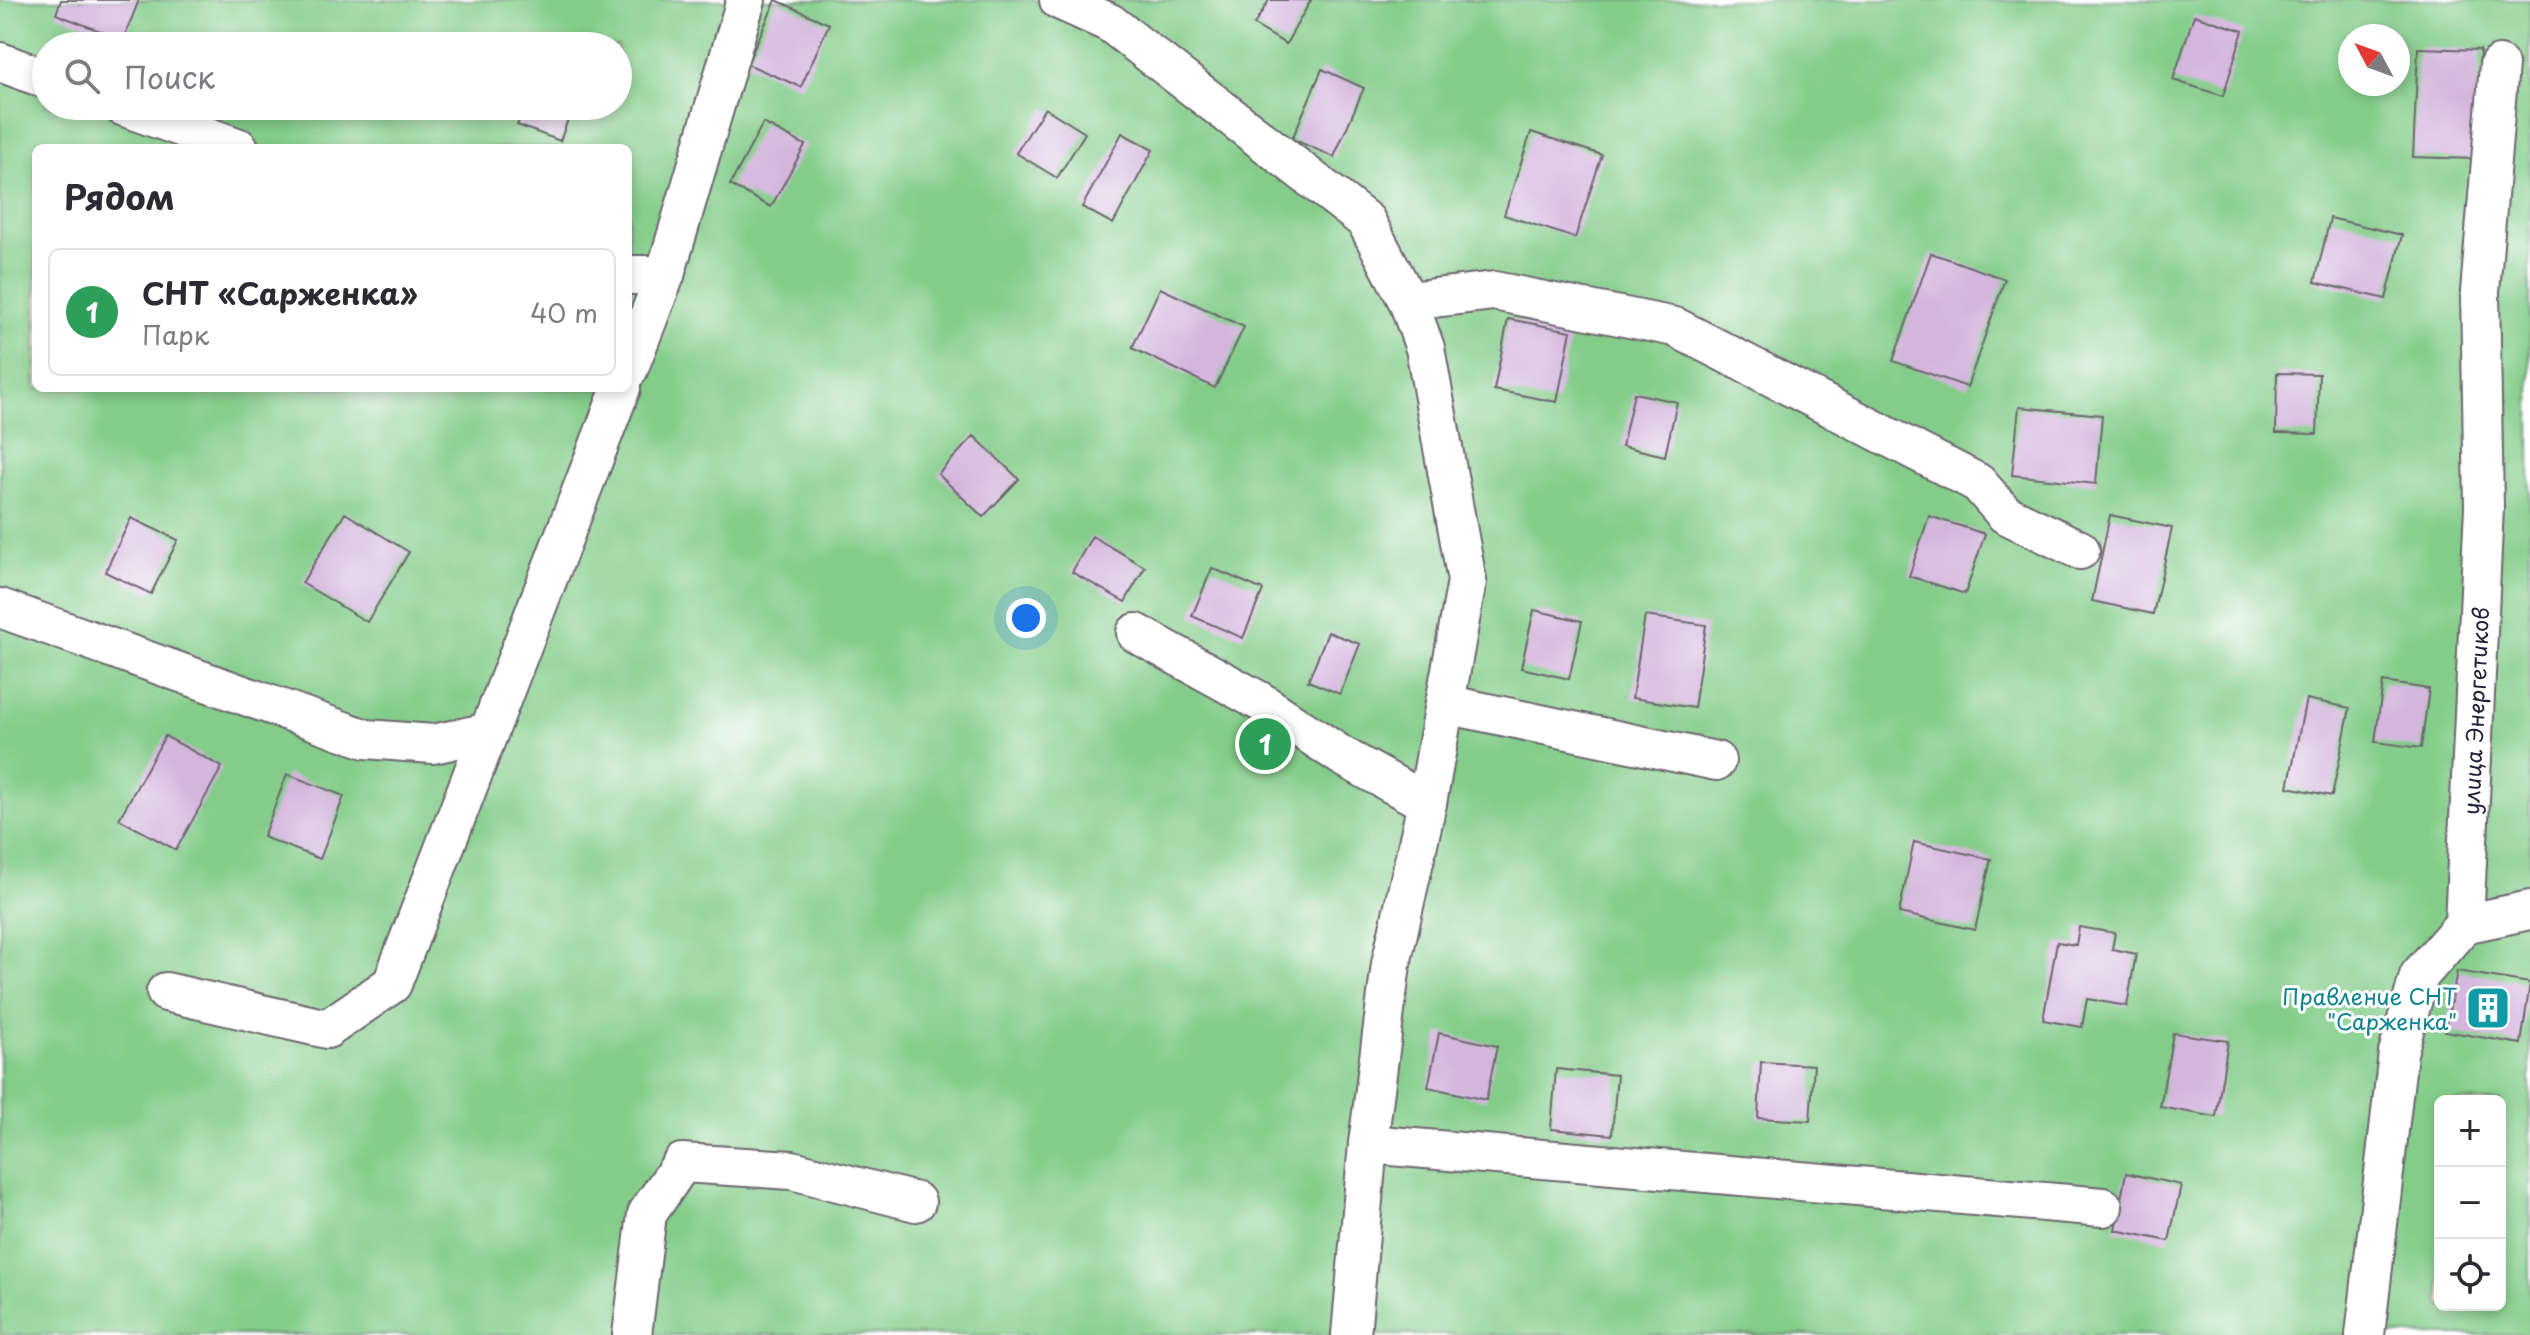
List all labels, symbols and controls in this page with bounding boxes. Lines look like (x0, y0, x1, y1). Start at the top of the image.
north arrow (2338, 24, 2410, 96)
search box (32, 32, 632, 120)
icon: search (60, 54, 104, 98)
text: Поиск (124, 54, 215, 99)
text: Рядом (64, 170, 175, 222)
text: СНТ «Сарженка» (142, 270, 418, 315)
text: 1 (86, 293, 98, 332)
text: 40 m (530, 293, 598, 332)
text: Парк (142, 315, 209, 354)
your location (1006, 598, 1046, 638)
street label: улица Энергетиков (2453, 606, 2496, 815)
pin: 1 (1239, 714, 1291, 774)
place label: Правление СНТ "Сарженка" (2282, 979, 2457, 1037)
building icon: Правление СНТ "Сарженка" (2464, 984, 2512, 1032)
map controls (2434, 1095, 2506, 1311)
button: + (2434, 1095, 2506, 1167)
button: − (2434, 1167, 2506, 1239)
button: locate (2434, 1239, 2506, 1311)

